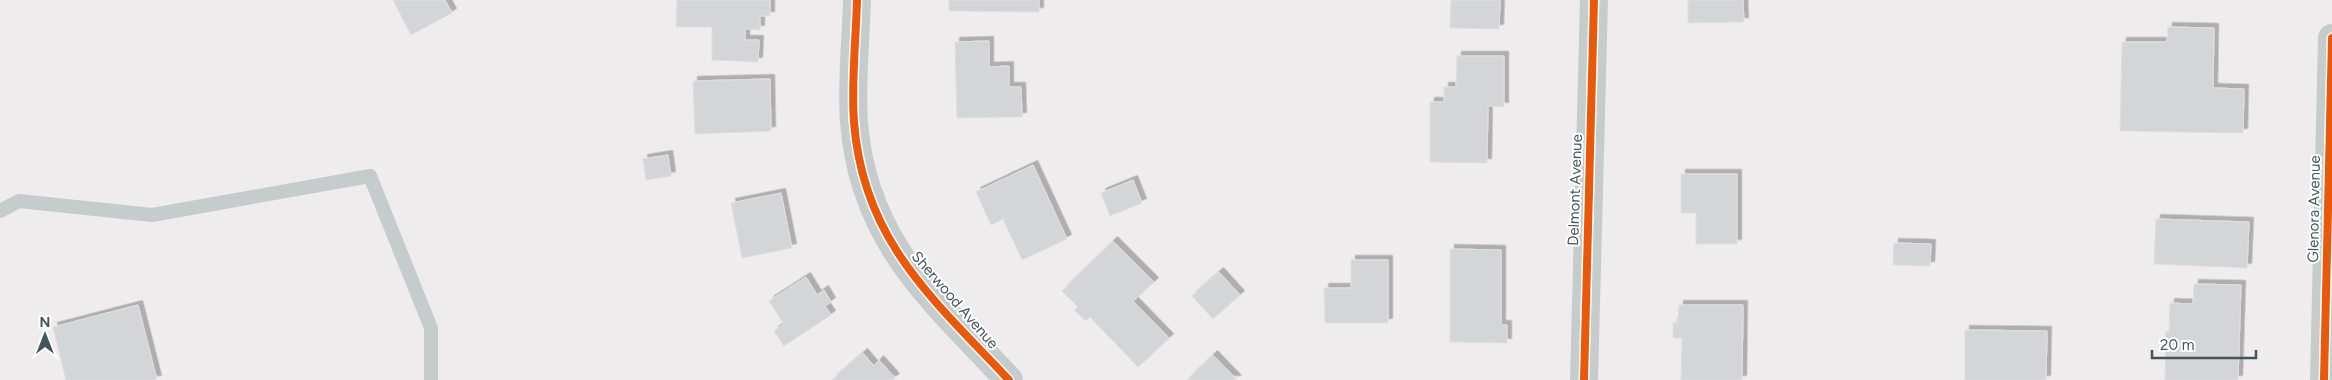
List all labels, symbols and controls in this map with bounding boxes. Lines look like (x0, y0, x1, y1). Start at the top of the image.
street label: Delmont Avenue (1564, 134, 1586, 246)
street label: Glenora Avenue (2304, 155, 2324, 263)
street label: Sherwood Avenue (908, 248, 1002, 352)
north arrow (20, 310, 70, 360)
text: N (40, 314, 50, 331)
scale bar (2152, 328, 2256, 360)
text: 20 m (2160, 336, 2194, 354)

